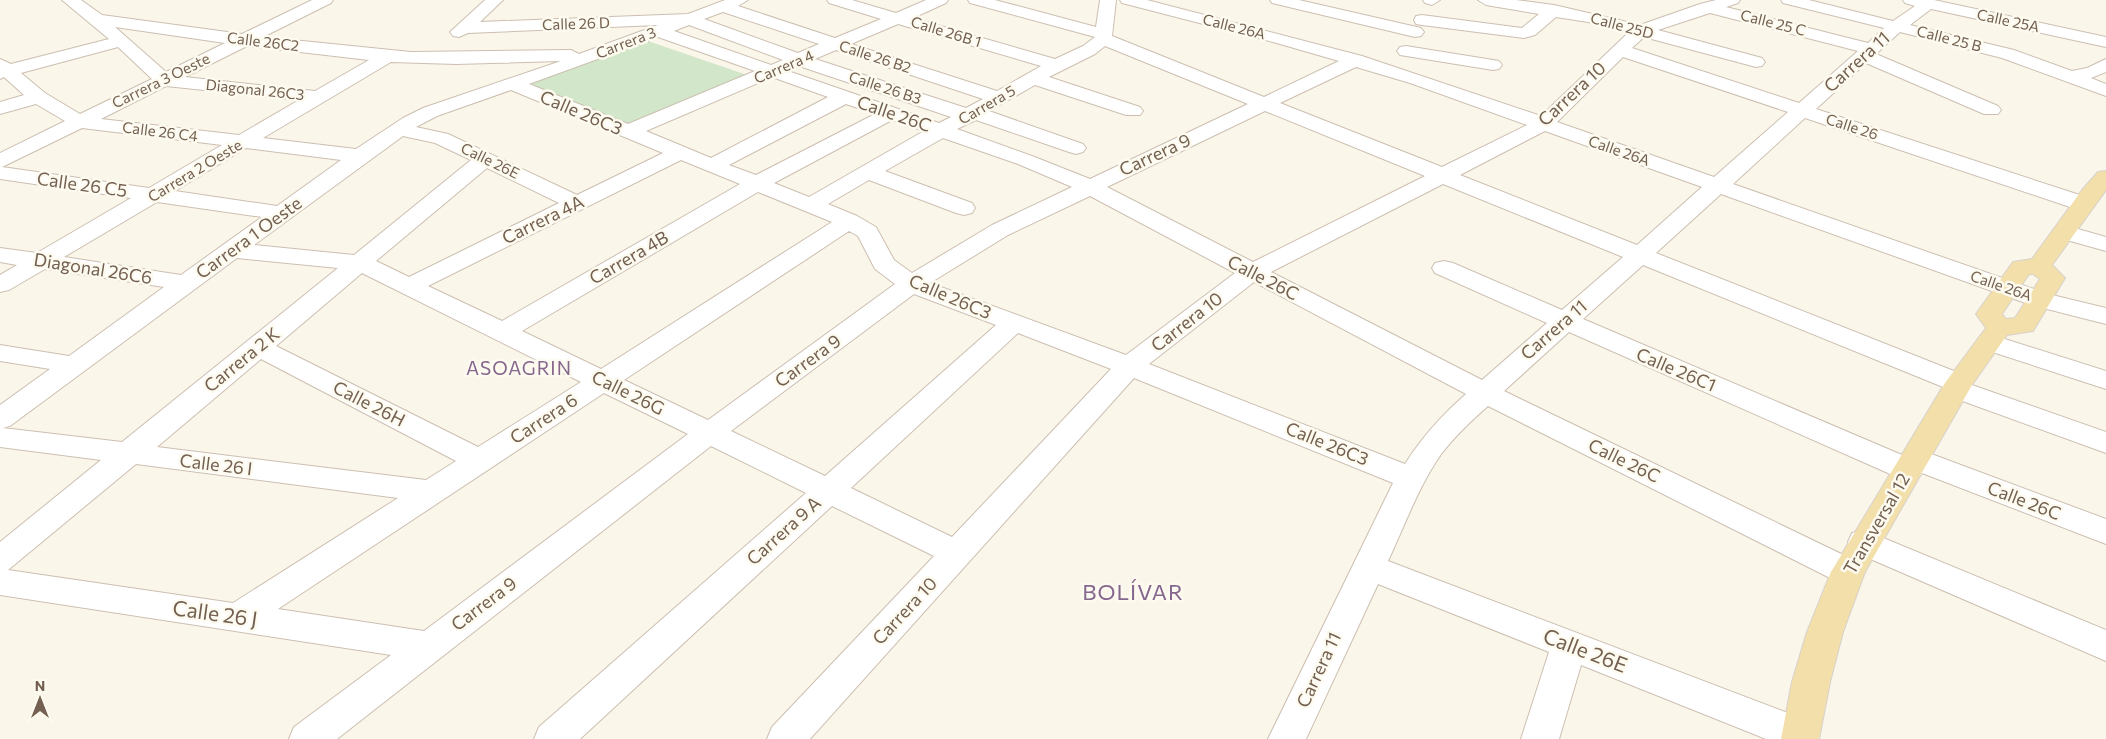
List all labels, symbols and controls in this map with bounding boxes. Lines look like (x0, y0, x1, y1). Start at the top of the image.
street label: Calle 25 C (1739, 5, 1808, 39)
street label: Calle 25A (1975, 5, 2041, 35)
street label: Calle 25D (1589, 8, 1656, 42)
street label: Calle 26A (1201, 10, 1267, 42)
street label: Calle 26B 1 (909, 12, 984, 50)
street label: Calle 26 D (542, 13, 610, 33)
street label: Calle 25 B (1915, 21, 1984, 55)
street label: Carrera 3 (593, 22, 658, 62)
street label: Carrera 11 (1819, 26, 1894, 96)
street label: Calle 26C2 (226, 28, 300, 54)
street label: Calle 26 B2 (837, 36, 914, 76)
street label: Carrera 4 (751, 45, 816, 87)
street label: Carrera 3 Oeste (109, 49, 213, 112)
street label: Carrera 10 (1533, 56, 1610, 130)
street label: Calle 26 B3 (847, 67, 924, 107)
street label: Diagonal 26C3 (205, 75, 305, 103)
street label: Carrera 5 (955, 81, 1018, 128)
street label: Calle 26C3 (537, 85, 626, 139)
street label: Calle 26C (854, 90, 934, 136)
street label: Calle 26 (1824, 109, 1881, 143)
street label: Calle 26 C4 (121, 117, 199, 145)
street label: Carrera 9 (1115, 128, 1194, 180)
street label: Calle 26A (1586, 131, 1652, 169)
street label: Carrera 2 Oeste (144, 135, 245, 205)
street label: Calle 26E (458, 138, 523, 182)
street label: Calle 26 C5 (36, 167, 129, 201)
street label: Carrera 4A (498, 190, 587, 248)
street label: Carrera 1 Oeste (191, 191, 306, 283)
street label: Carrera 4B (585, 226, 672, 289)
street label: Diagonal 26C6 (32, 248, 154, 288)
street label: Calle 26C (1224, 250, 1303, 304)
street label: Calle 26A (1968, 266, 2034, 304)
street label: Calle 26C3 (906, 269, 995, 323)
street label: Carrera 10 (1146, 286, 1226, 356)
street label: Carrera 11 (1516, 295, 1591, 364)
street label: Carrera 2 K (199, 322, 284, 396)
street label: Carrera 9 (770, 329, 845, 391)
street label: Calle 26C1 (1633, 342, 1720, 396)
district label: ASOAGRIN (466, 356, 572, 379)
street label: Calle 26G (589, 365, 668, 419)
street label: Calle 26H (330, 376, 409, 431)
street label: Carrera 6 (506, 388, 581, 448)
street label: Calle 26C3 (1283, 417, 1372, 470)
street label: Calle 26C (1585, 433, 1664, 487)
street label: Calle 26 I (178, 449, 254, 479)
street label: Transversal 12 (1838, 469, 1914, 578)
street label: Calle 26C (1984, 476, 2064, 524)
street label: Carrera 9 A (742, 491, 825, 569)
street label: Carrera 9 (446, 572, 520, 635)
street label: Carrera 10 (867, 572, 941, 649)
district label: BOLÍVAR (1082, 578, 1184, 605)
street label: Calle 26 J (171, 594, 259, 631)
street label: Calle 26E (1540, 622, 1631, 677)
street label: Carrera 11 (1291, 628, 1345, 711)
north arrow (15, 674, 65, 724)
text: N (35, 677, 45, 694)

